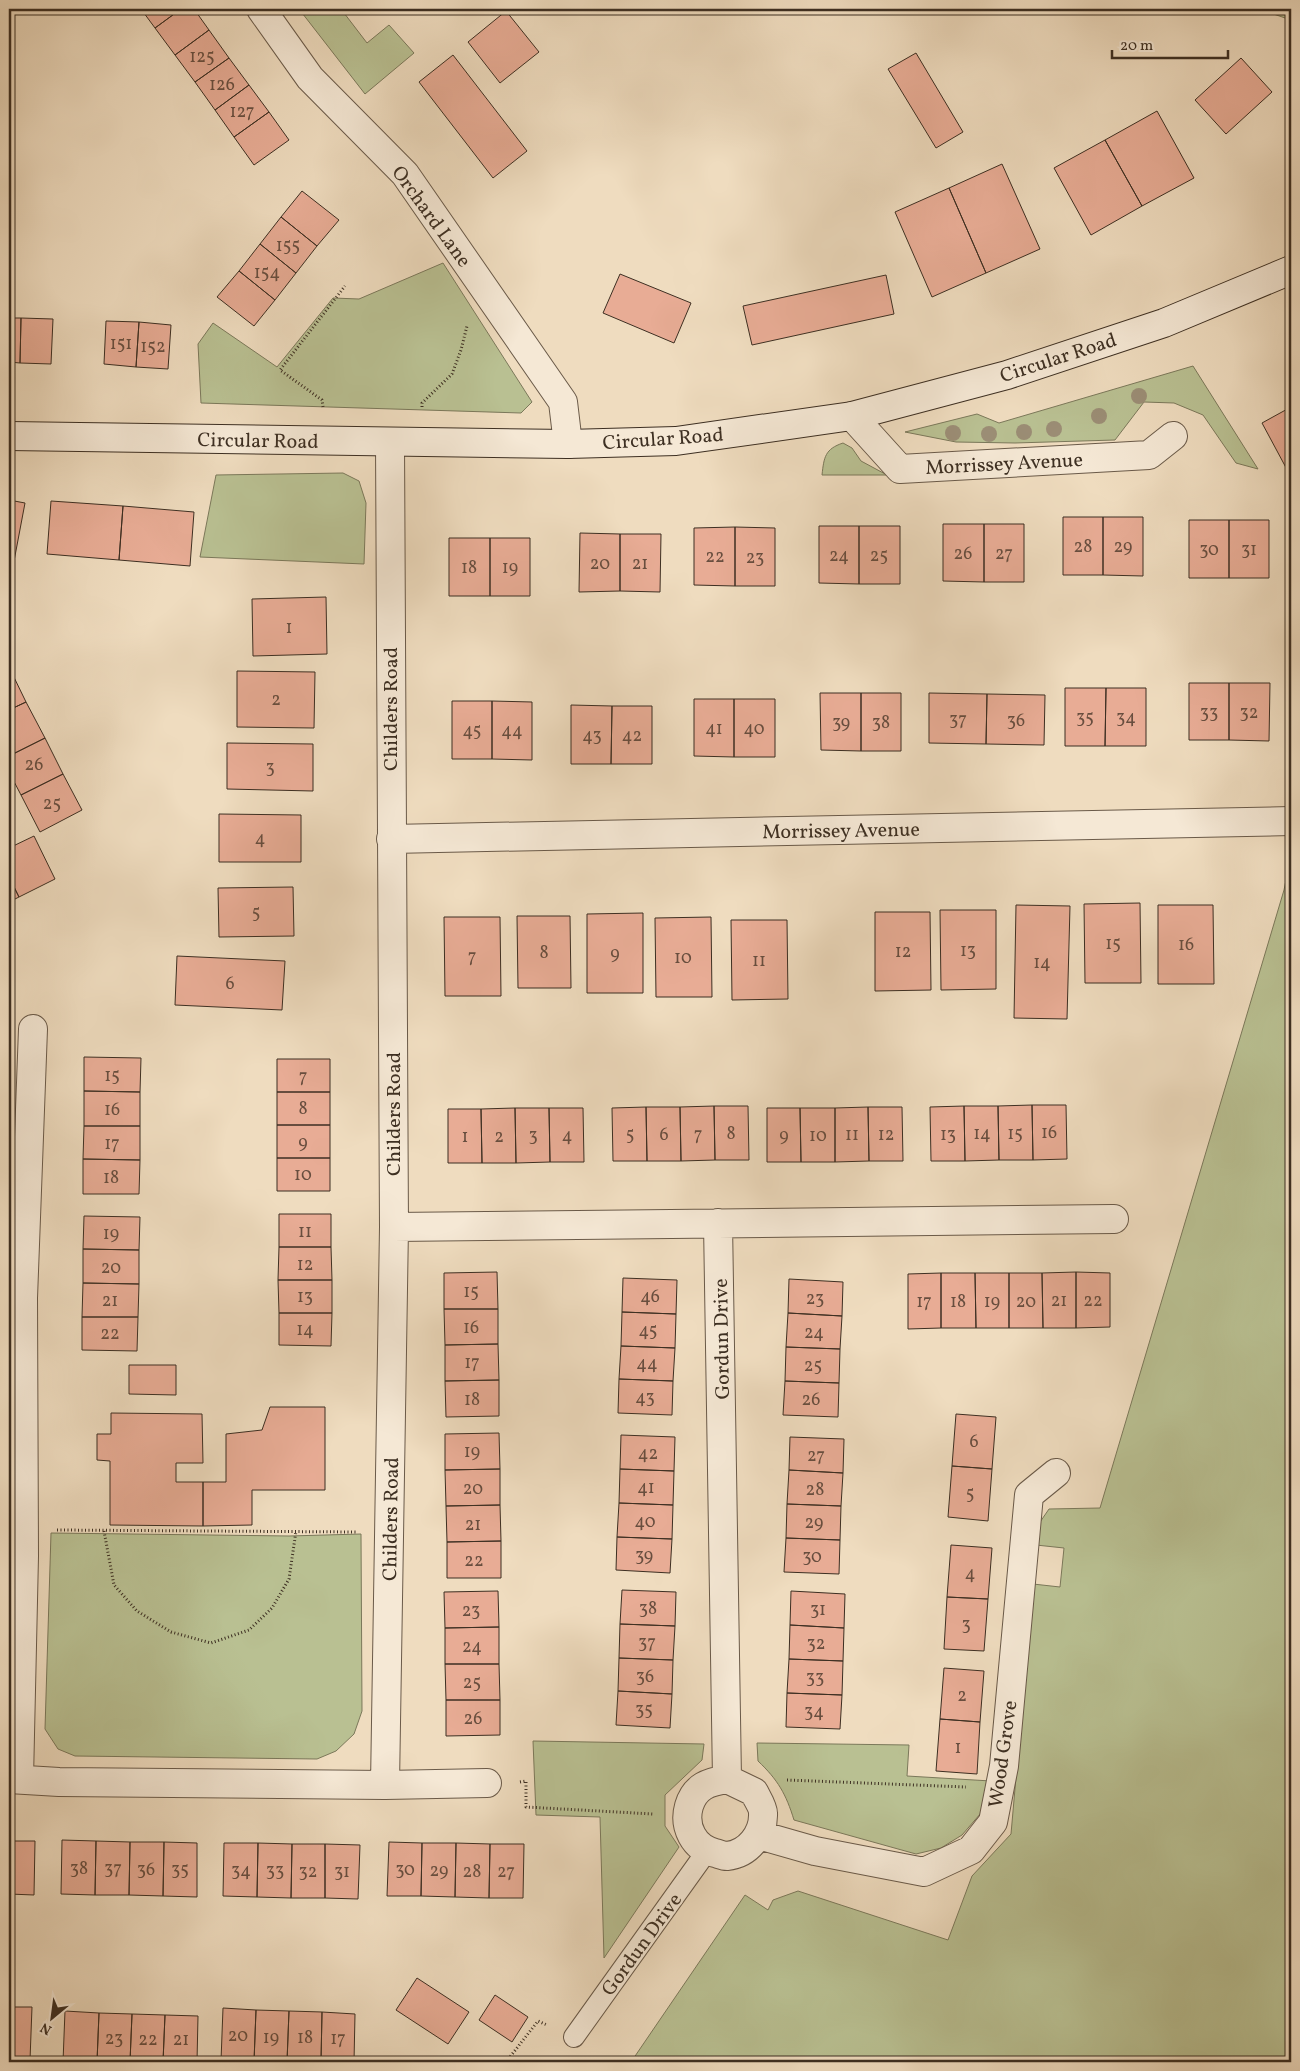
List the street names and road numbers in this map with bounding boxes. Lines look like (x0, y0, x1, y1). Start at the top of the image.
street label: Orchard Lane (384, 161, 477, 274)
street label: Circular Road (997, 327, 1121, 391)
street label: Circular Road (602, 422, 725, 458)
street label: Circular Road (197, 427, 319, 457)
street label: Morrissey Avenue (925, 447, 1084, 483)
street label: Childers Road (378, 647, 406, 771)
street label: Morrissey Avenue (762, 817, 920, 847)
street label: Childers Road (381, 1052, 409, 1176)
street label: Gordun Drive (708, 1278, 738, 1400)
street label: Childers Road (377, 1457, 407, 1581)
street label: Wood Grove (983, 1699, 1025, 1810)
street label: Gordun Drive (596, 1888, 690, 2002)

